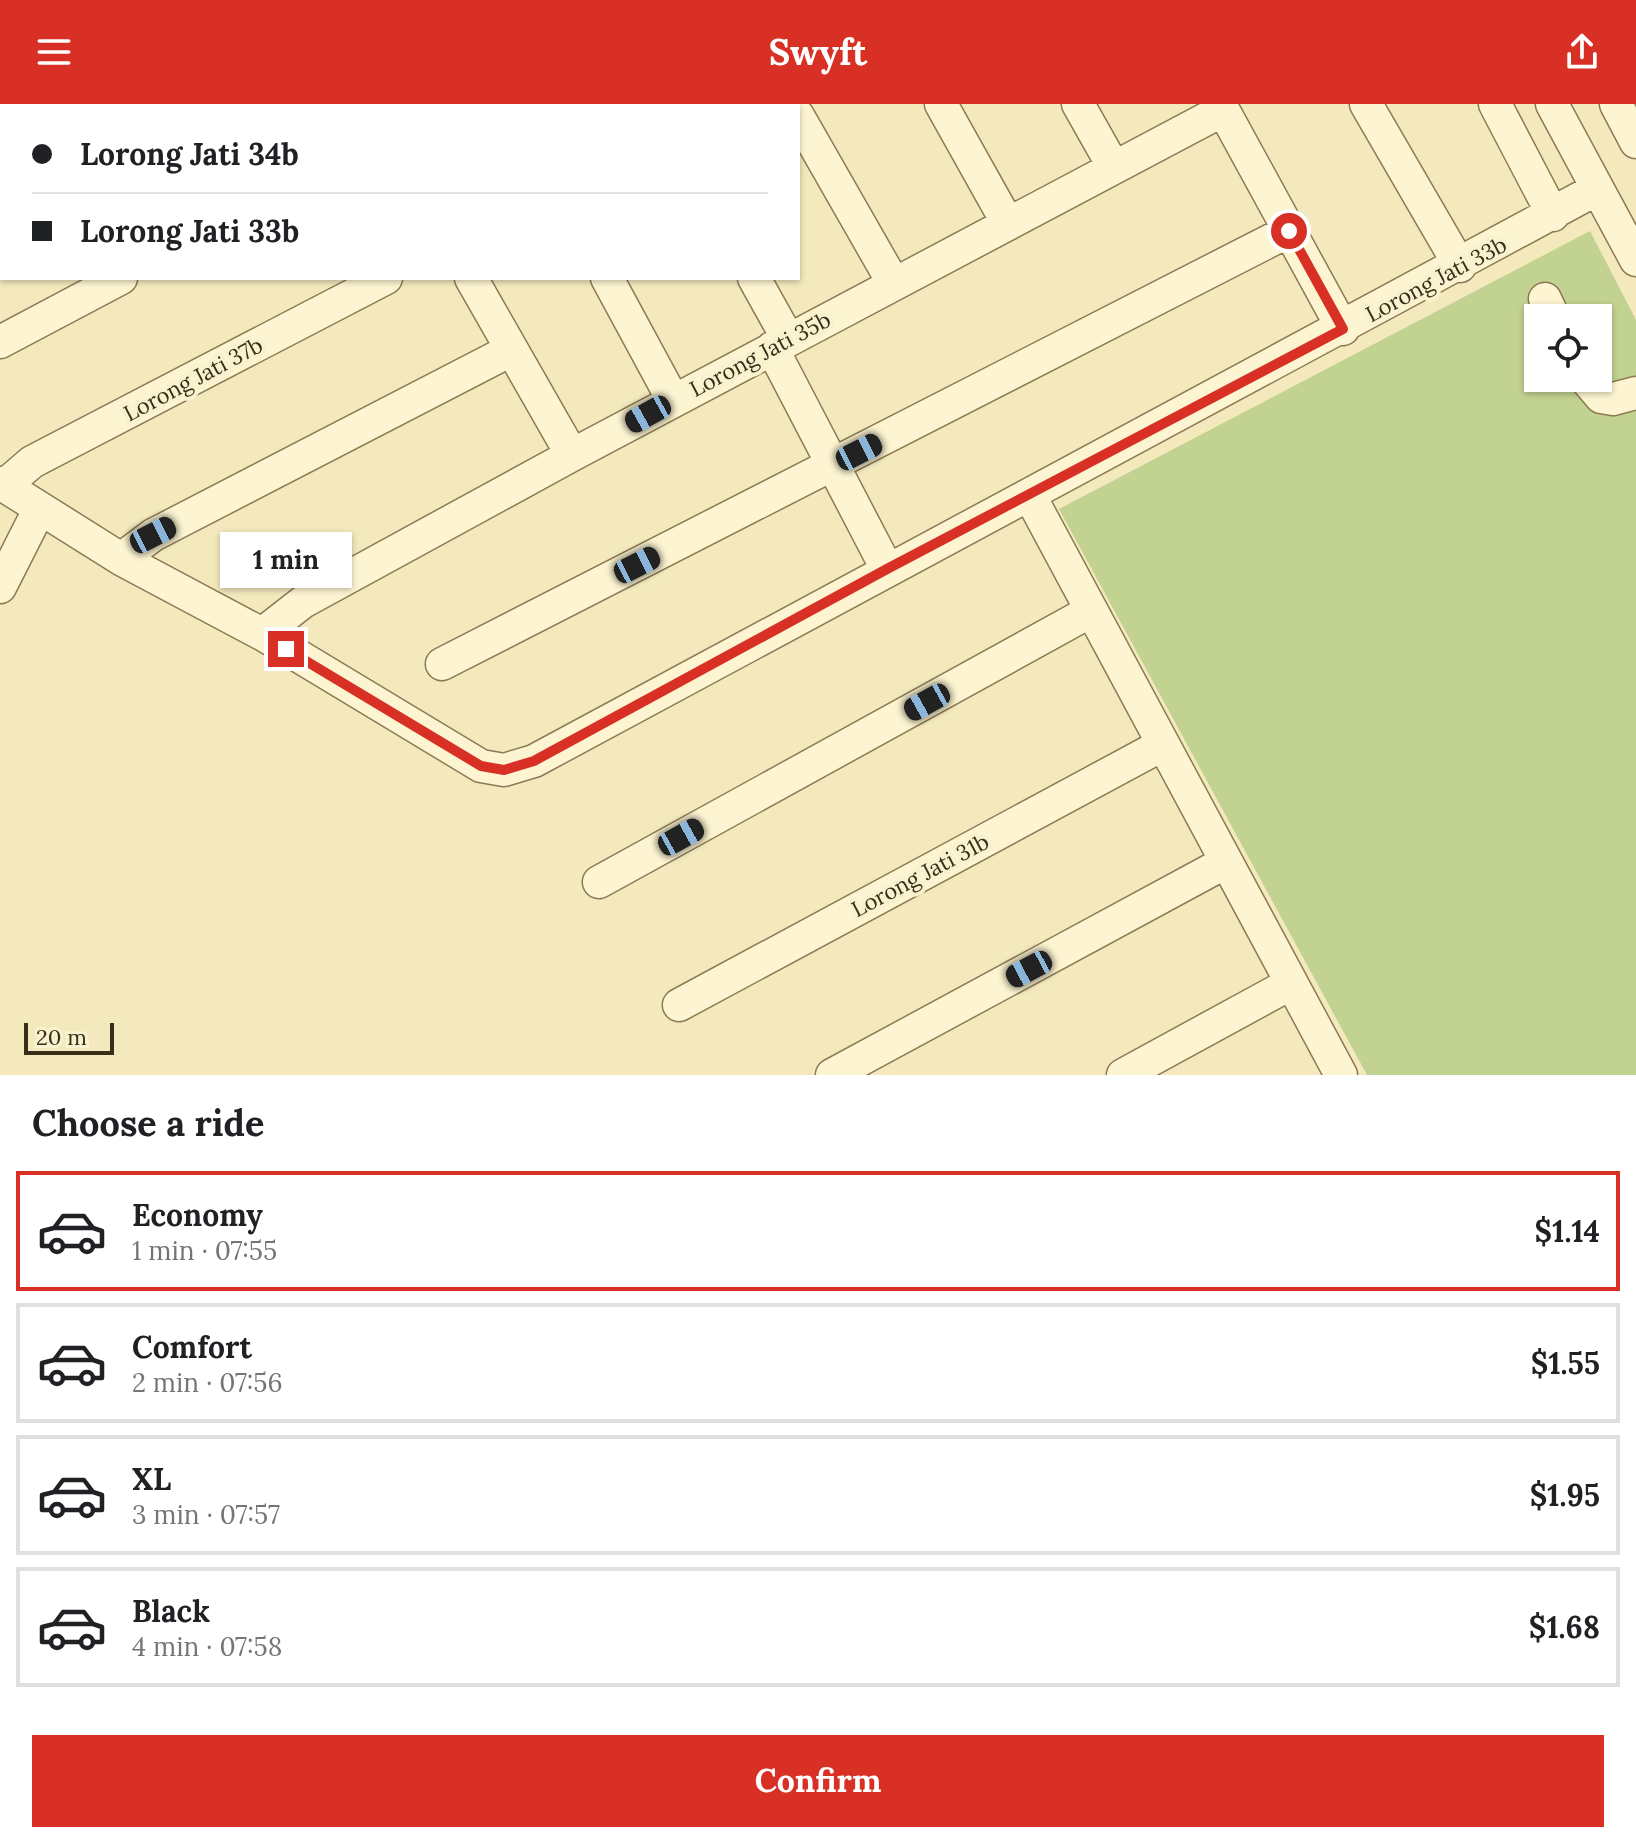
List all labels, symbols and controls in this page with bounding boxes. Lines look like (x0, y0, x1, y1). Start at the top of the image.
text: Swyft (769, 29, 867, 75)
icon: menu (32, 30, 76, 74)
icon: share (1560, 30, 1604, 74)
text: Lorong Jati 34b (80, 135, 299, 173)
text: Lorong Jati 33b (80, 212, 299, 250)
route start (1271, 213, 1307, 249)
street label: Lorong Jati 33b (1361, 230, 1511, 328)
map controls (1524, 304, 1612, 392)
button: locate (1524, 304, 1612, 392)
street label: Lorong Jati 35b (685, 305, 835, 403)
street label: Lorong Jati 37b (119, 331, 267, 427)
car (621, 392, 675, 436)
car (832, 430, 886, 474)
car (126, 513, 180, 557)
callout: 1 min (220, 533, 352, 589)
text: 1 min (253, 543, 319, 576)
car (610, 543, 664, 587)
route end (268, 631, 304, 667)
car (900, 680, 954, 724)
car (654, 815, 708, 859)
street label: Lorong Jati 31b (846, 827, 994, 923)
car (1002, 947, 1056, 991)
scale bar (24, 1019, 114, 1055)
text: 20 m (36, 1023, 87, 1051)
text: Choose a ride (32, 1100, 264, 1146)
icon: car (36, 1195, 108, 1267)
text: Economy (132, 1196, 263, 1234)
text: $1.14 (1535, 1212, 1600, 1250)
text: 1 min · 07:55 (132, 1234, 277, 1267)
icon: car (36, 1327, 108, 1399)
text: Comfort (132, 1328, 252, 1366)
text: $1.55 (1531, 1344, 1600, 1382)
text: 2 min · 07:56 (132, 1366, 283, 1399)
icon: car (36, 1459, 108, 1531)
text: XL (132, 1460, 171, 1498)
text: $1.95 (1530, 1476, 1600, 1514)
text: 3 min · 07:57 (132, 1498, 280, 1531)
icon: car (36, 1591, 108, 1663)
text: Black (132, 1592, 210, 1630)
text: $1.68 (1529, 1608, 1600, 1646)
text: 4 min · 07:58 (132, 1630, 282, 1663)
button: Confirm (32, 1735, 1604, 1827)

